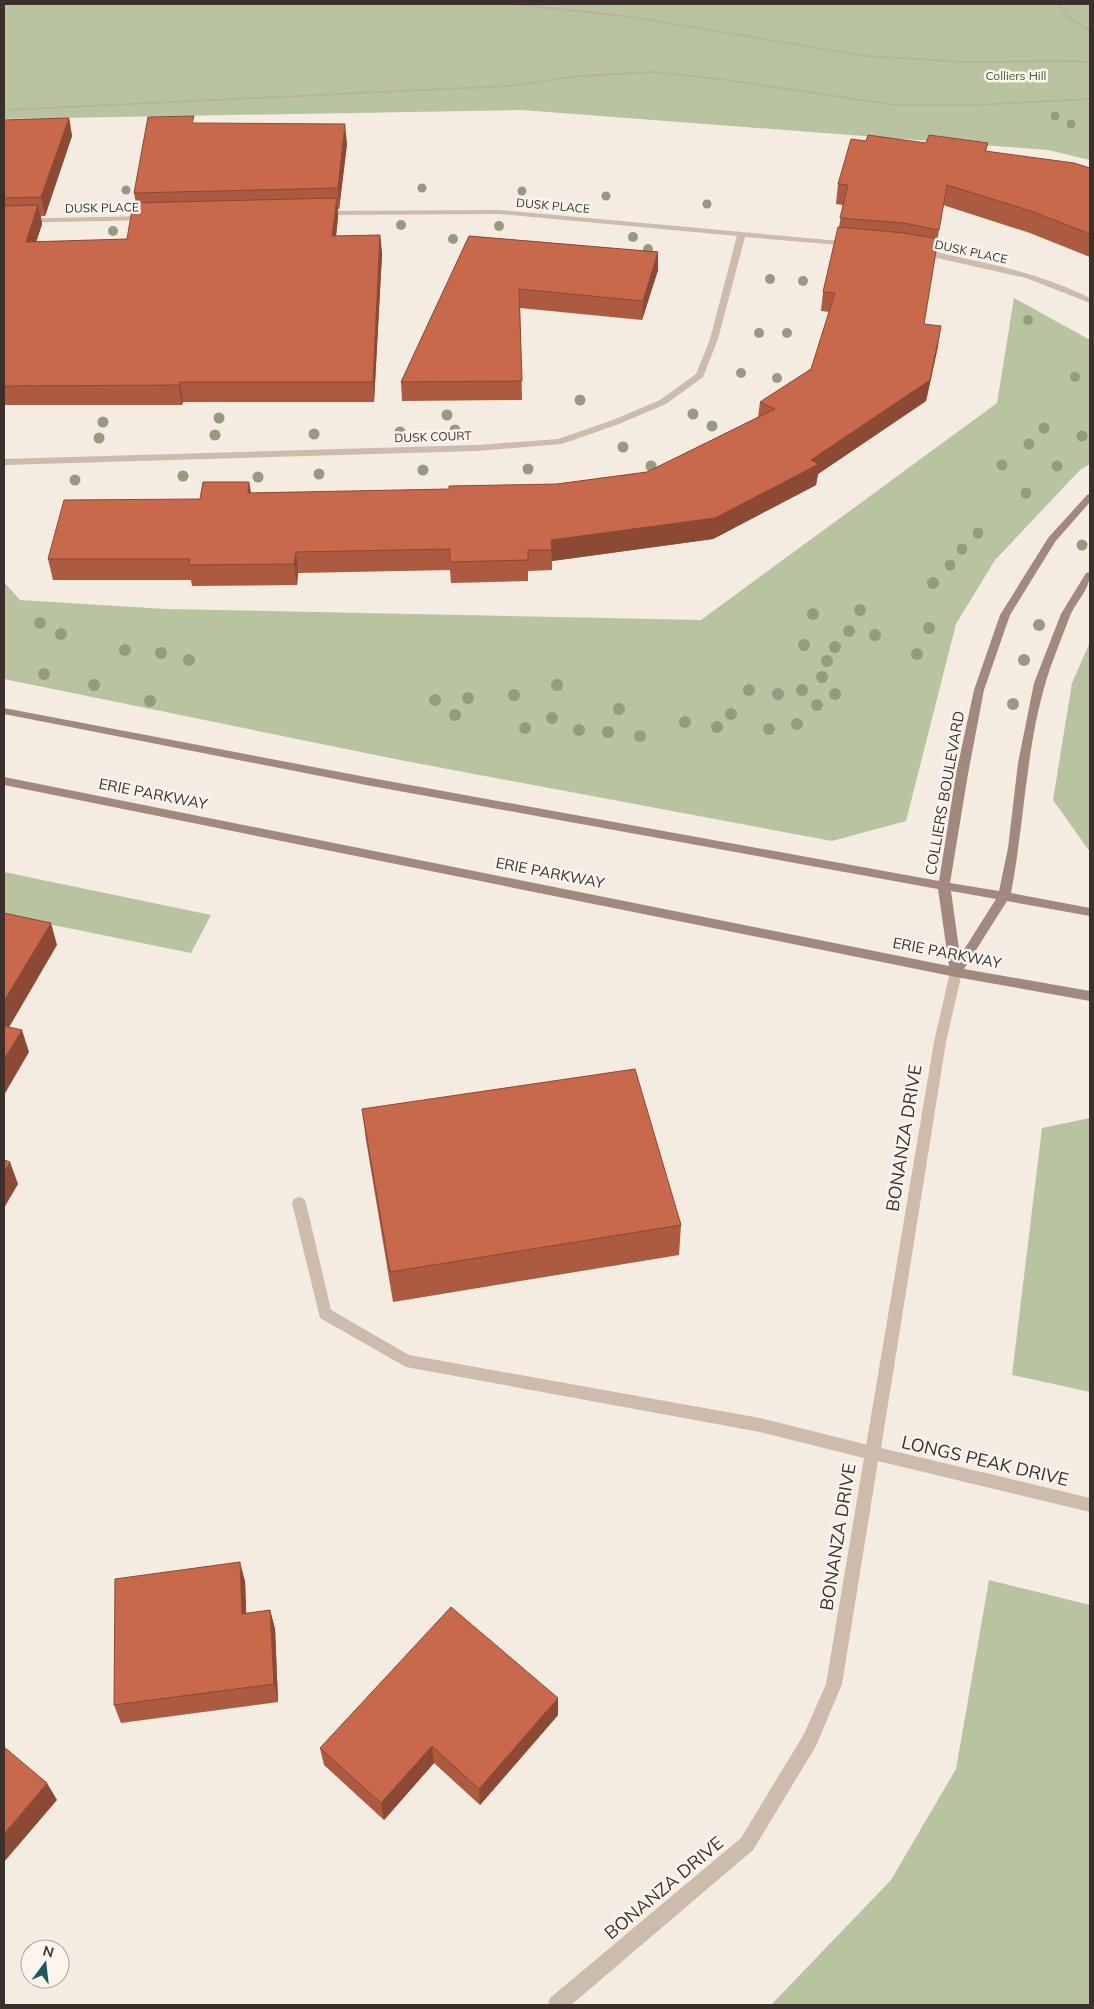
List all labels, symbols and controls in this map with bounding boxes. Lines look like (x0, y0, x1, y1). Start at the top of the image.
park label: Colliers Hill (986, 68, 1046, 83)
street label: DUSK PLACE (516, 195, 591, 216)
street label: DUSK PLACE (65, 199, 139, 216)
street label: DUSK PLACE (933, 236, 1009, 267)
street label: DUSK COURT (394, 428, 473, 445)
street label: COLLIERS BOULEVARD (921, 709, 968, 876)
street label: ERIE PARKWAY (97, 774, 210, 814)
street label: ERIE PARKWAY (494, 853, 607, 893)
street label: ERIE PARKWAY (891, 933, 1004, 973)
street label: BONANZA DRIVE (881, 1063, 926, 1213)
street label: LONGS PEAK DRIVE (899, 1430, 1071, 1491)
street label: BONANZA DRIVE (815, 1462, 860, 1612)
street label: BONANZA DRIVE (599, 1831, 728, 1944)
north arrow (20, 1939, 70, 1989)
text: N (41, 1941, 56, 1962)

